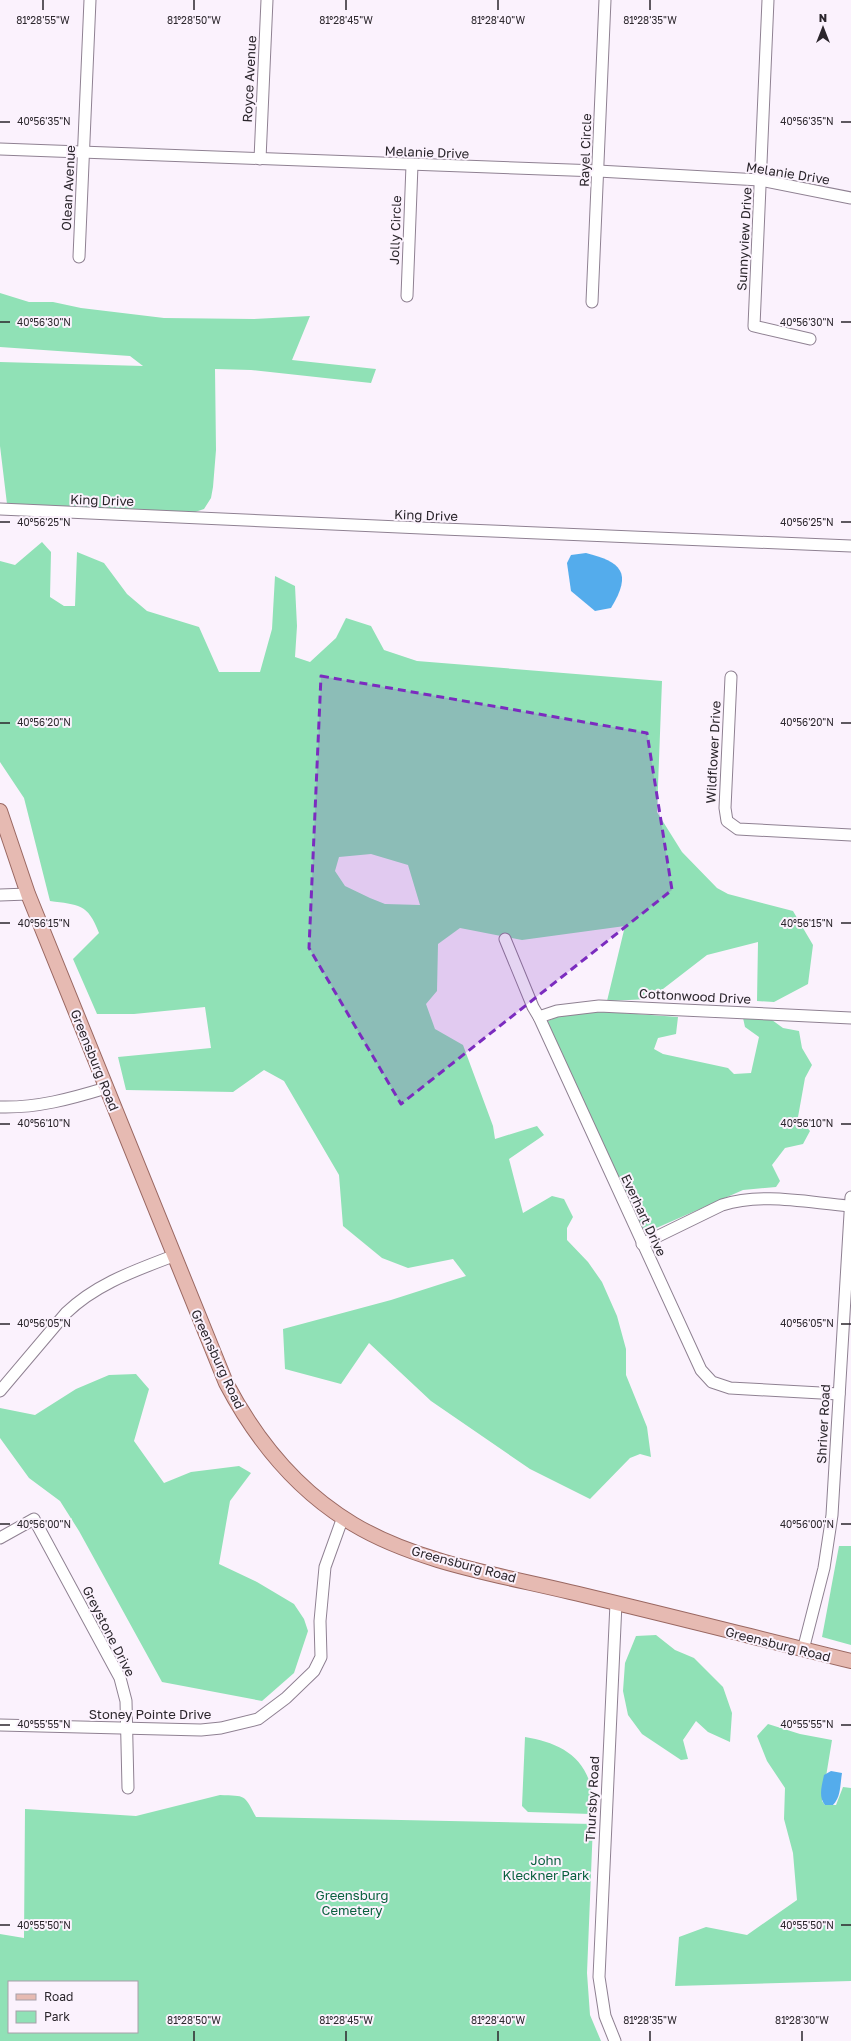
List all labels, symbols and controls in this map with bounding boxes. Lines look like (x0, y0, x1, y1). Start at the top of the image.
north arrow (803, 8, 843, 48)
text: N (819, 11, 827, 24)
text: 81°28'55"W (16, 14, 70, 26)
text: 81°28'50"W (167, 14, 221, 26)
text: 81°28'45"W (319, 14, 373, 26)
text: 81°28'40"W (471, 14, 525, 26)
text: 81°28'35"W (623, 14, 677, 26)
street label: Royce Avenue (239, 35, 259, 123)
street label: Rayel Circle (576, 113, 594, 187)
text: 40°56'35"N (17, 115, 71, 127)
text: 40°56'35"N (780, 115, 834, 127)
street label: Melanie Drive (384, 143, 470, 161)
street label: Olean Avenue (58, 145, 78, 231)
street label: Melanie Drive (745, 158, 831, 188)
street label: Sunnyview Drive (733, 187, 755, 291)
street label: Jolly Circle (386, 195, 404, 265)
text: 40°56'30"N (17, 316, 71, 328)
text: 40°56'30"N (780, 316, 834, 328)
street label: King Drive (70, 491, 134, 509)
street label: King Drive (394, 506, 458, 524)
text: 40°56'25"N (17, 516, 71, 528)
text: 40°56'25"N (780, 516, 834, 528)
street label: Wildflower Drive (702, 700, 724, 804)
text: 40°56'20"N (17, 716, 71, 728)
text: 40°56'20"N (780, 716, 834, 728)
text: 40°56'15"N (18, 917, 70, 929)
text: 40°56'15"N (781, 917, 833, 929)
street label: Cottonwood Drive (639, 985, 751, 1007)
street label: Greensburg Road (67, 1007, 123, 1113)
text: 40°56'10"N (18, 1117, 70, 1129)
text: 40°56'10"N (781, 1117, 833, 1129)
street label: Everhart Drive (618, 1171, 670, 1259)
street label: Greensburg Road (188, 1307, 248, 1411)
text: 40°56'05"N (17, 1317, 71, 1329)
text: 40°56'05"N (780, 1317, 834, 1329)
street label: Shriver Road (813, 1384, 833, 1464)
text: 40°56'00"N (17, 1518, 71, 1530)
text: 40°56'00"N (780, 1518, 834, 1530)
street label: Greensburg Road (410, 1542, 518, 1586)
street label: Greystone Drive (79, 1583, 139, 1679)
street label: Greensburg Road (724, 1623, 832, 1665)
street label: Stoney Pointe Drive (89, 1706, 211, 1722)
text: 40°55'55"N (17, 1718, 71, 1730)
text: 40°55'55"N (780, 1718, 834, 1730)
street label: Thursby Road (582, 1756, 602, 1842)
park label: John Kleckner Park (503, 1852, 590, 1883)
park label: Greensburg Cemetery (316, 1887, 388, 1918)
text: 40°55'50"N (17, 1919, 71, 1931)
text: 40°55'50"N (780, 1919, 834, 1931)
legend (8, 1981, 138, 2033)
text: Road (44, 1989, 73, 2004)
text: Park (44, 2009, 70, 2024)
text: 81°28'50"W (167, 2014, 221, 2026)
text: 81°28'45"W (319, 2014, 373, 2026)
text: 81°28'40"W (471, 2014, 525, 2026)
text: 81°28'35"W (623, 2014, 677, 2026)
text: 81°28'30"W (775, 2014, 829, 2026)

